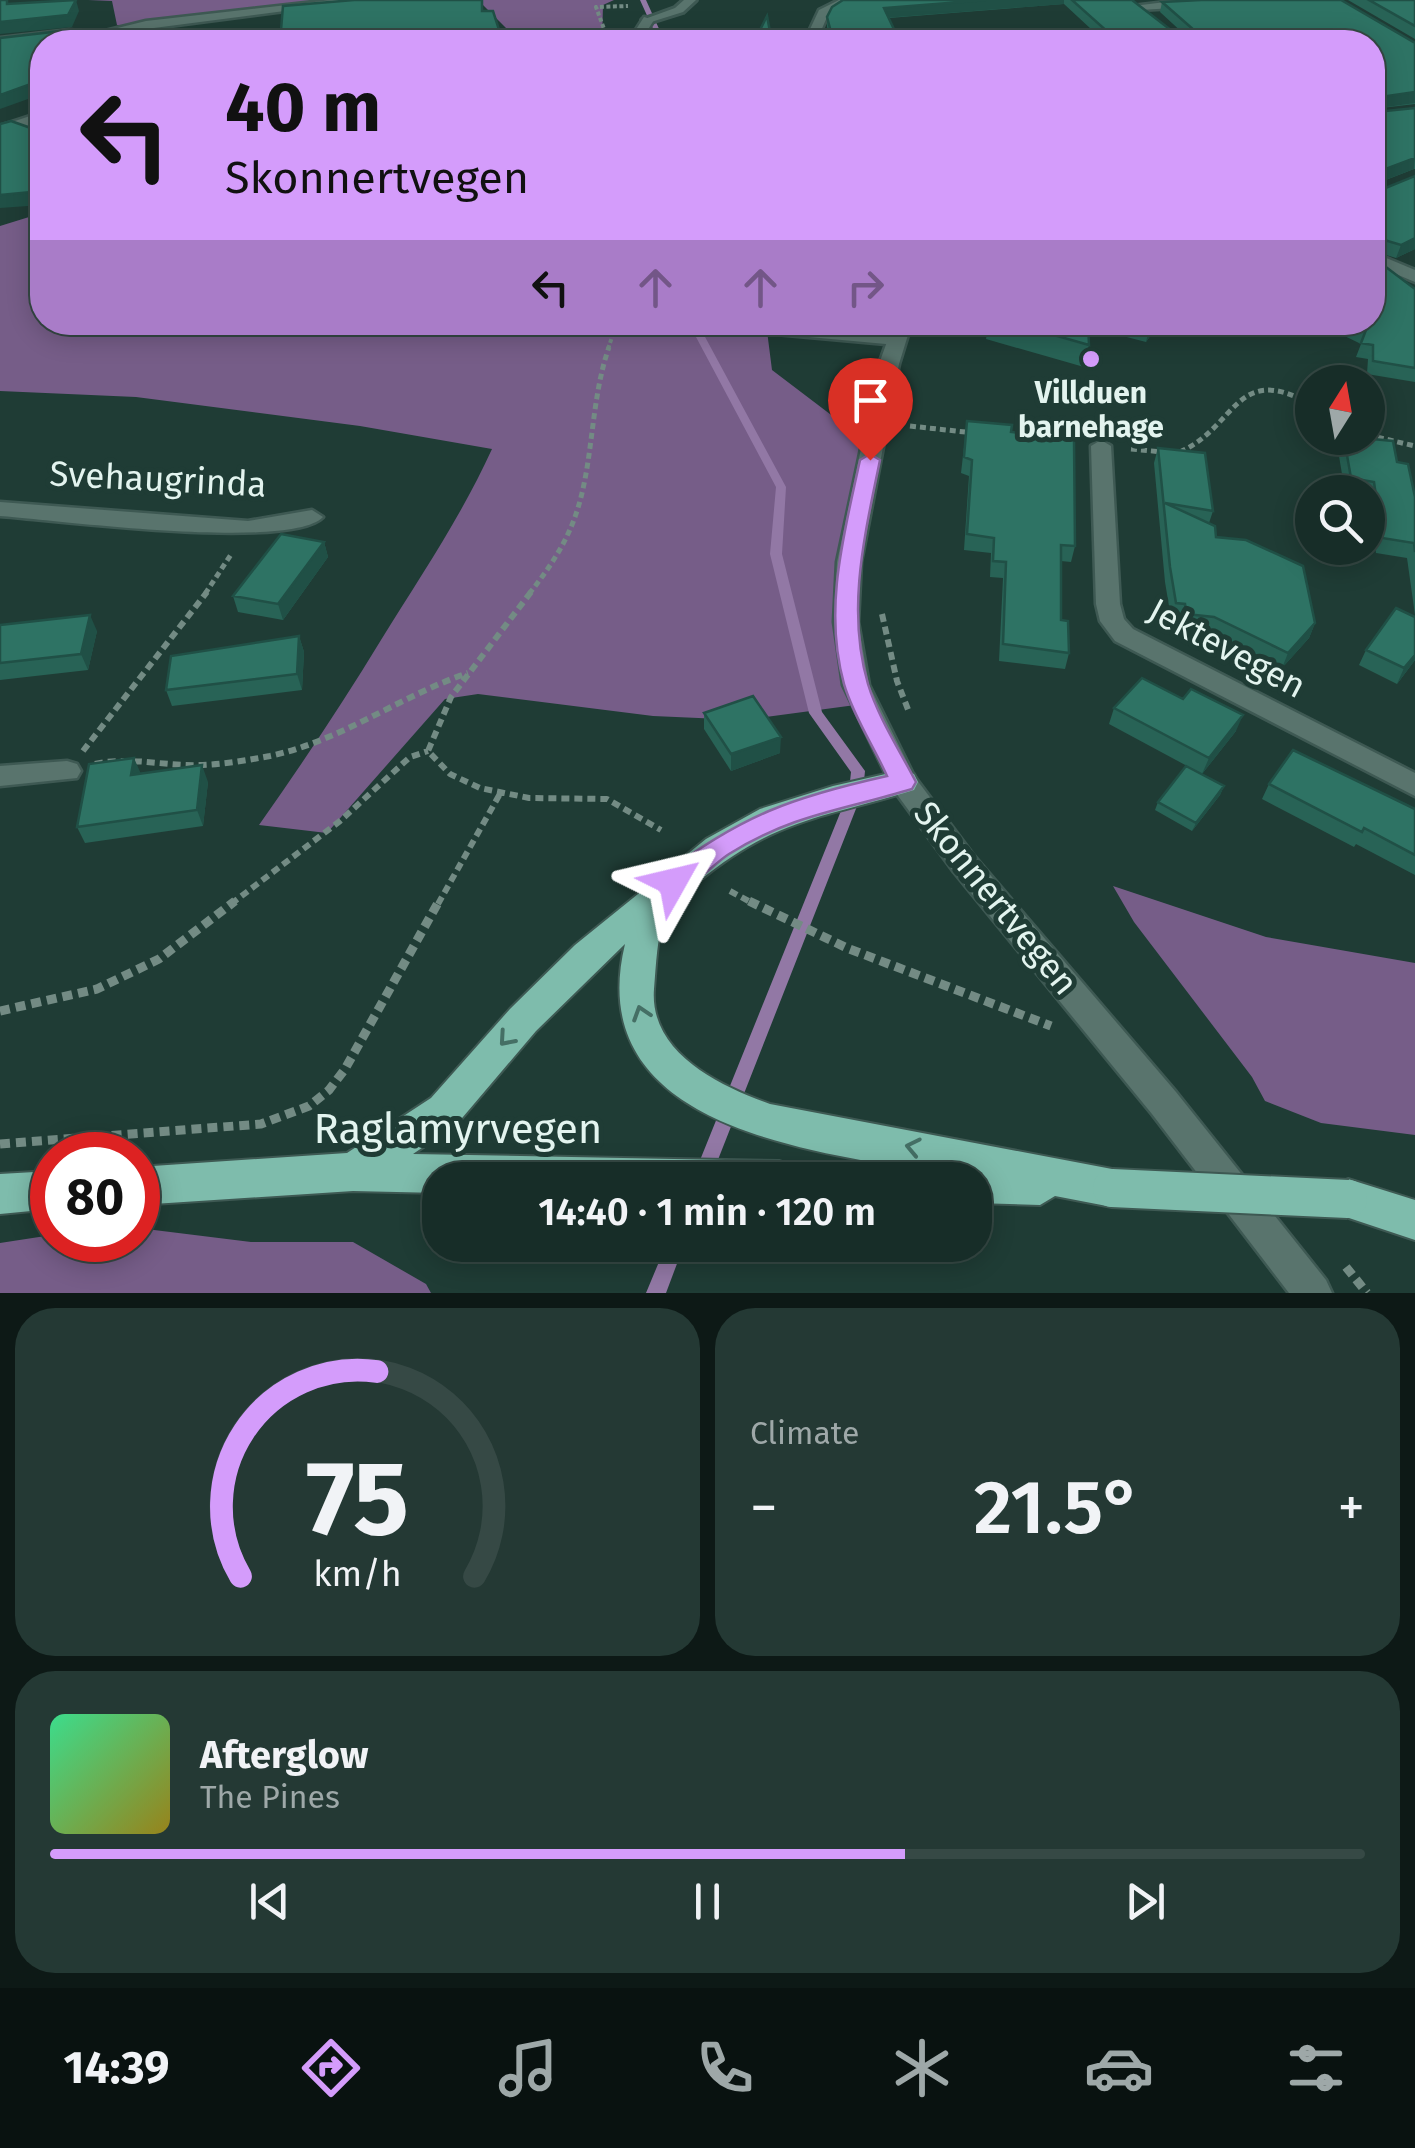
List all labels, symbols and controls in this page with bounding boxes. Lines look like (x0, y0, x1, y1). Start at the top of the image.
text: 40 m (225, 66, 381, 150)
icon: left (60, 70, 190, 200)
text: Skonnertvegen (225, 151, 529, 205)
icon: left (523, 260, 578, 315)
icon: ahead (628, 260, 683, 315)
icon: ahead (733, 260, 788, 315)
icon: right (838, 260, 893, 315)
marker: Villduen barnehage (1080, 348, 1102, 370)
pin (828, 358, 913, 461)
north arrow (1295, 365, 1385, 455)
map controls (1295, 365, 1385, 565)
icon: arrive (843, 373, 898, 428)
place label: Villduen barnehage (1018, 375, 1164, 445)
street label: Svehaugrinda (49, 452, 267, 506)
button: search (1295, 475, 1385, 565)
street label: Jektevegen (1141, 589, 1313, 707)
street label: Skonnertvegen (905, 793, 1087, 1003)
position arrow (621, 830, 725, 934)
one-way arrow (632, 1005, 652, 1022)
one-way arrow (500, 1027, 518, 1046)
street label: Raglamyrvegen (314, 1104, 602, 1154)
speed limit sign: 80 (30, 1132, 160, 1262)
one-way arrow (905, 1137, 922, 1158)
text: 14:40 · 1 min · 120 m (538, 1189, 876, 1235)
text: Climate (750, 1414, 859, 1452)
text: 75 (306, 1437, 409, 1562)
text: 21.5° (974, 1463, 1141, 1553)
text: − (750, 1475, 778, 1541)
text: + (1338, 1475, 1365, 1541)
text: km/h (313, 1553, 402, 1595)
text: Afterglow (200, 1732, 368, 1778)
text: The Pines (200, 1778, 340, 1816)
icon: previous (242, 1874, 297, 1929)
icon: pause (680, 1874, 735, 1929)
icon: next (1118, 1874, 1173, 1929)
icon: directions (296, 2033, 366, 2103)
icon: music (493, 2033, 563, 2103)
icon: phone (690, 2033, 760, 2103)
icon: climate (887, 2033, 957, 2103)
icon: car (1084, 2033, 1154, 2103)
icon: filters (1281, 2033, 1351, 2103)
text: 14:39 (64, 2041, 169, 2095)

